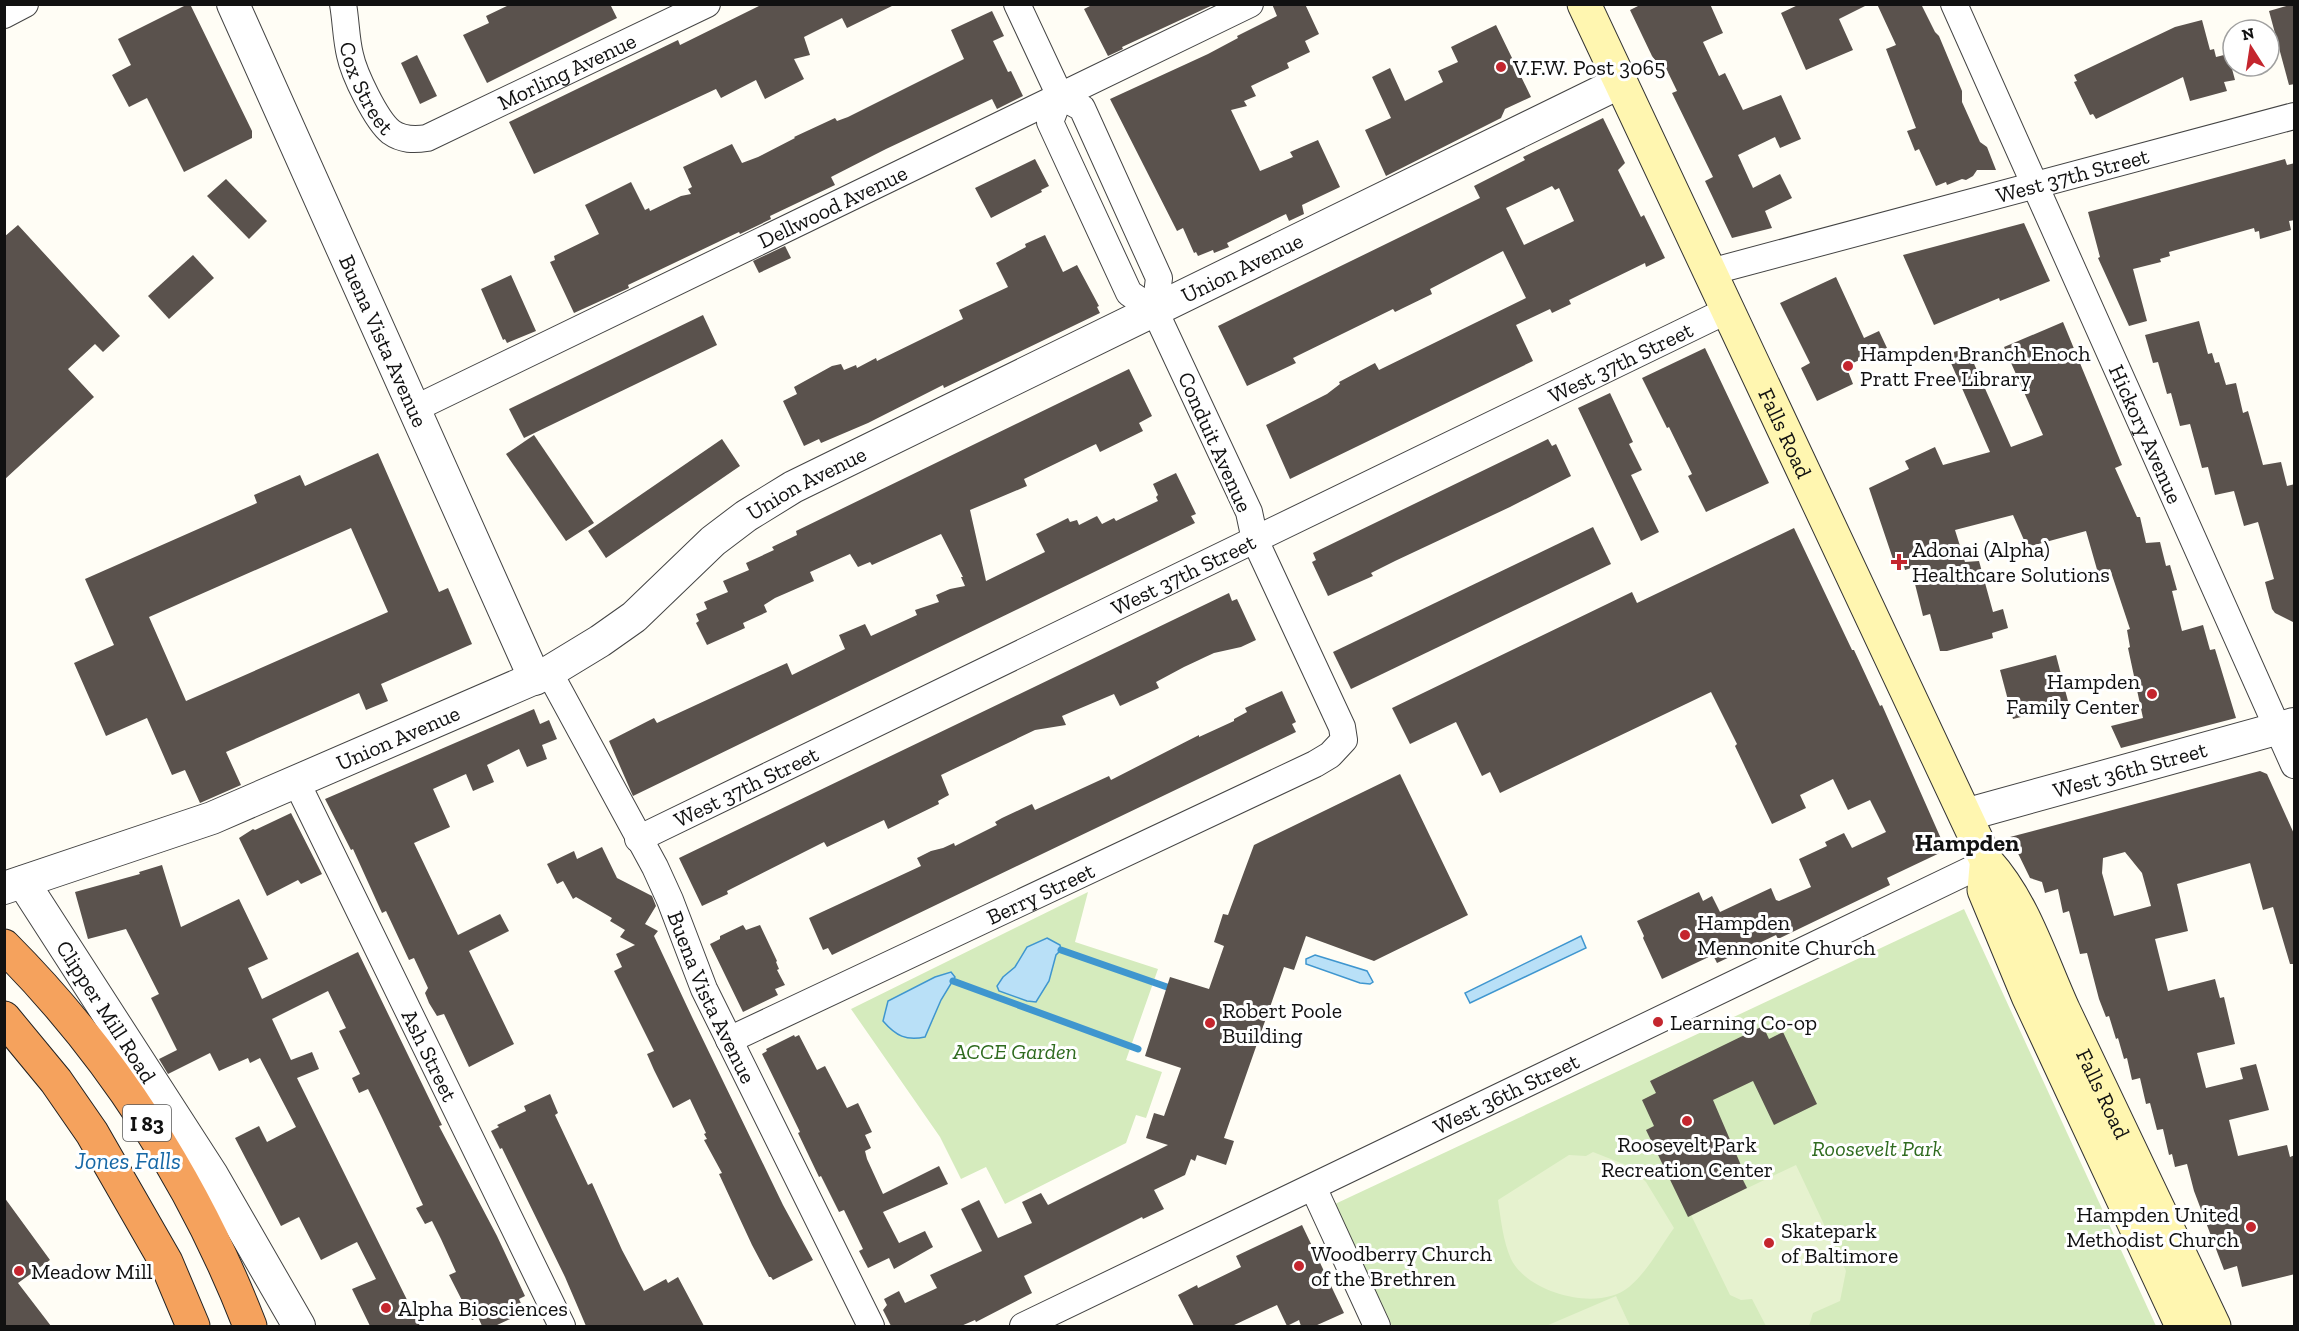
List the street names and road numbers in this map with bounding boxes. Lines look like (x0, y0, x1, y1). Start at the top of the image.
street label: Morling Avenue (493, 27, 640, 116)
street label: Cox Street (334, 40, 400, 141)
street label: West 37th Street (1993, 142, 2152, 209)
street label: Dellwood Avenue (753, 159, 912, 254)
street label: Union Avenue (1177, 226, 1307, 309)
street label: Buena Vista Avenue (333, 250, 434, 431)
street label: West 37th Street (1544, 315, 1698, 409)
street label: Hickory Avenue (2103, 360, 2189, 508)
street label: Conduit Avenue (1172, 368, 1258, 516)
street label: Falls Road (1753, 384, 1818, 482)
street label: Union Avenue (741, 440, 871, 526)
street label: West 37th Street (1107, 528, 1261, 621)
street label: Union Avenue (332, 699, 464, 776)
street label: West 36th Street (2050, 735, 2211, 804)
street label: West 37th Street (669, 740, 823, 833)
street label: Berry Street (982, 856, 1099, 930)
street label: Buena Vista Avenue (662, 907, 762, 1088)
street label: Clipper Mill Road (51, 935, 162, 1088)
street label: Ash Street (396, 1005, 464, 1106)
street label: Falls Road (2070, 1044, 2136, 1143)
street label: West 36th Street (1429, 1047, 1584, 1140)
road number: I 83 (123, 1105, 171, 1141)

